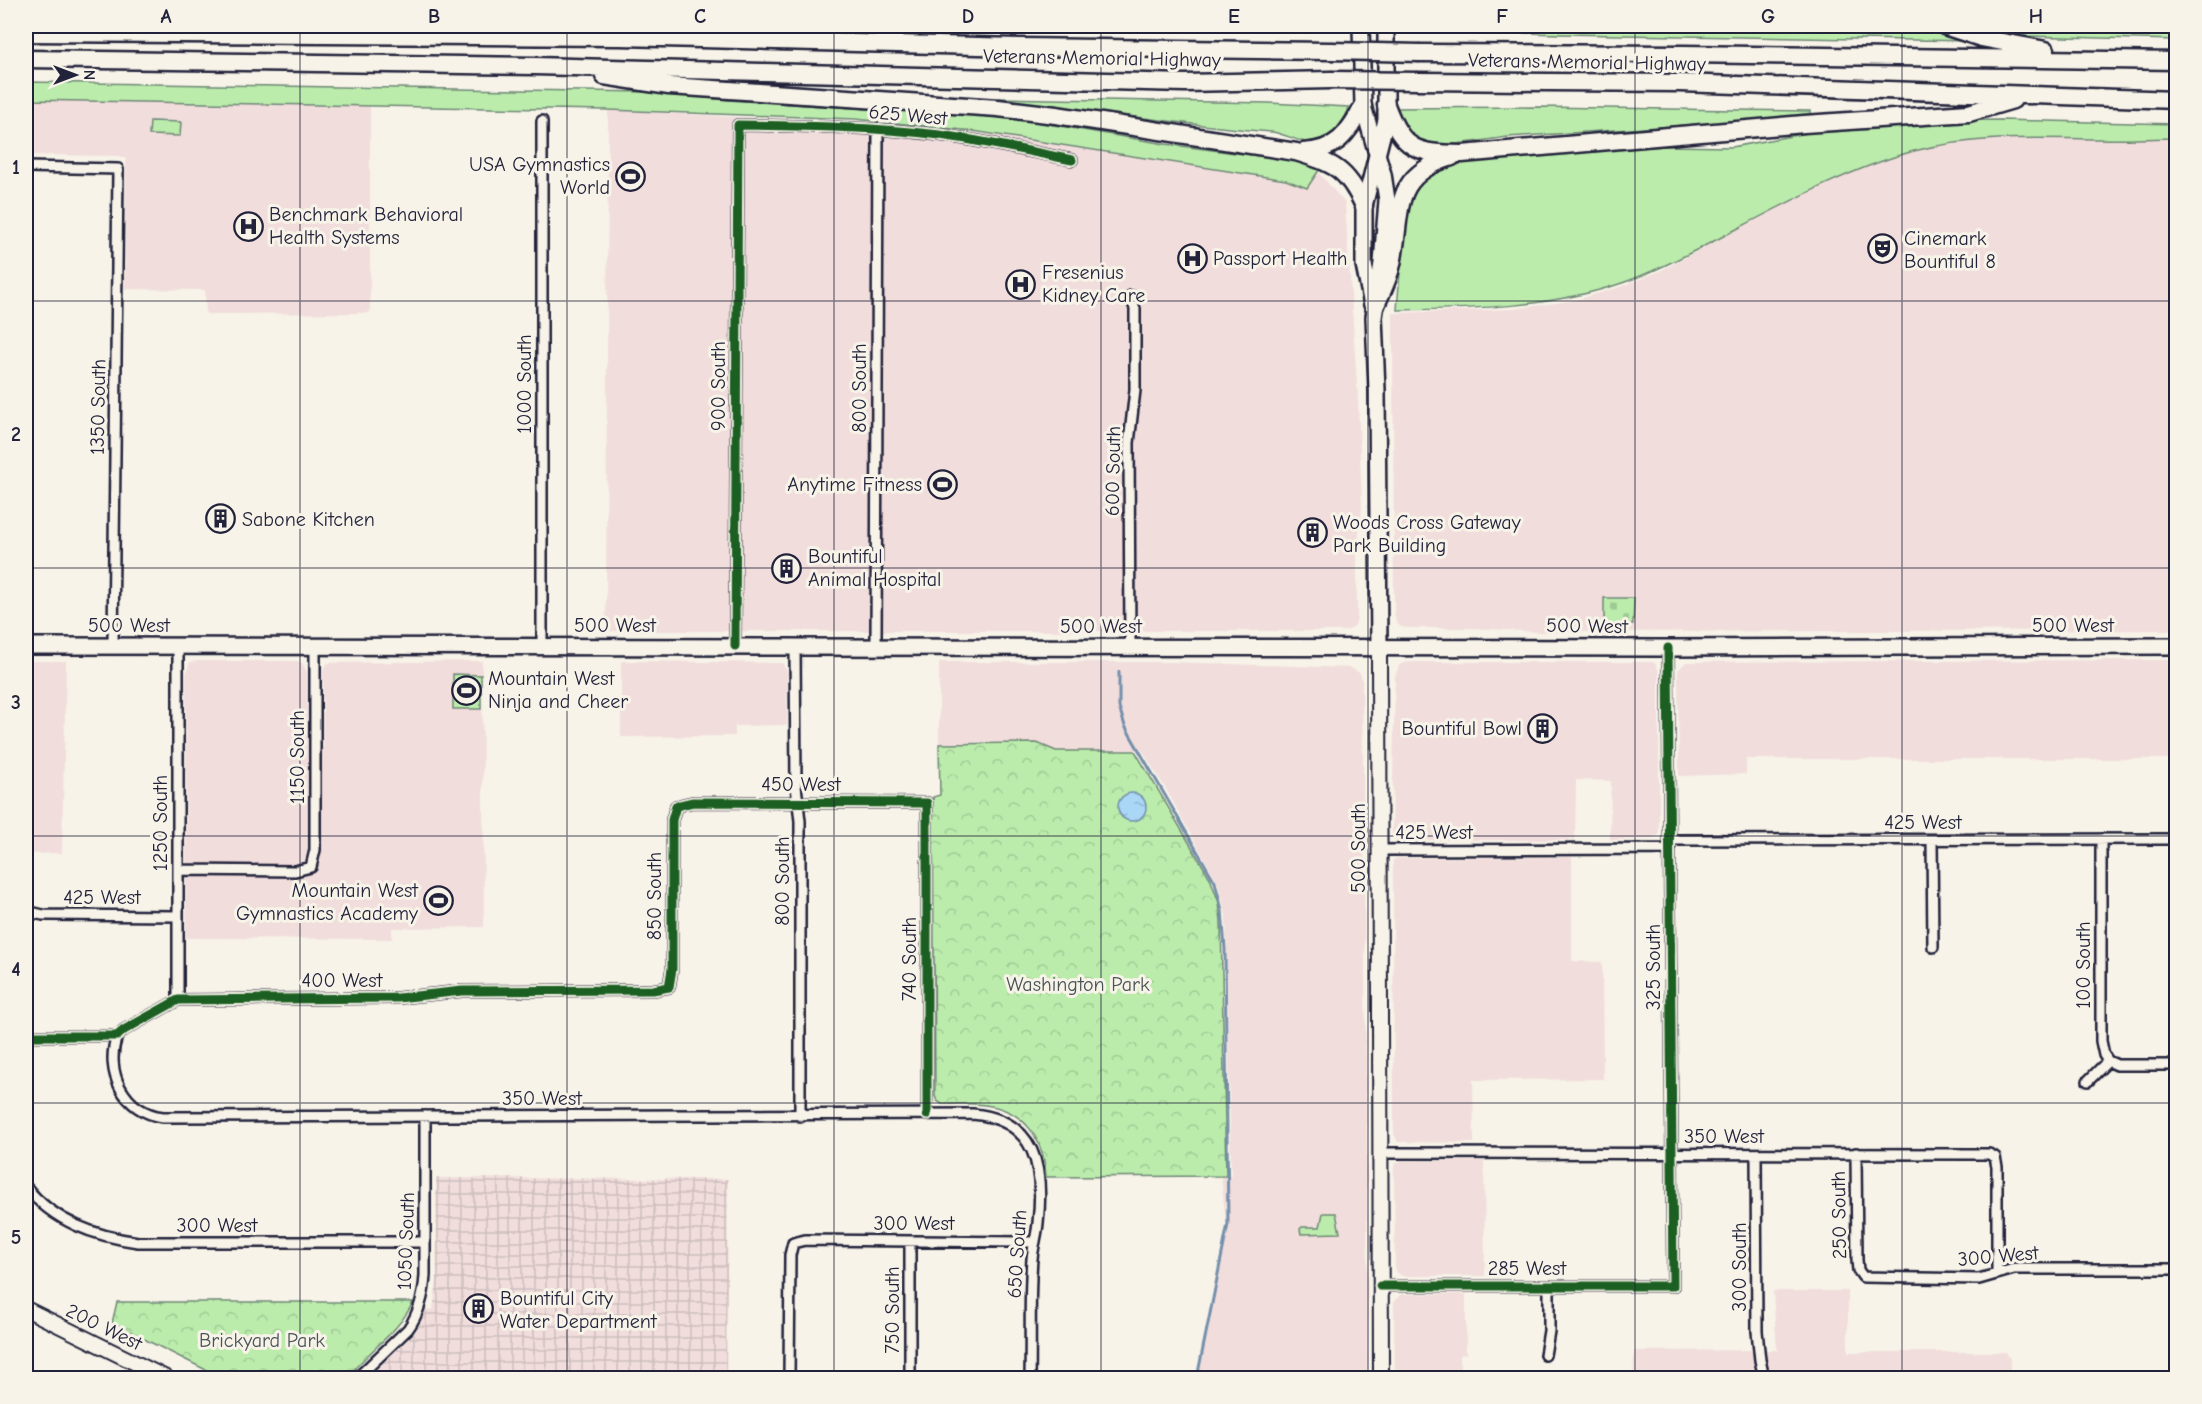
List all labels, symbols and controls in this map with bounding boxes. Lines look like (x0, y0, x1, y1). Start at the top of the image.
text: A (160, 5, 172, 28)
text: B (428, 5, 440, 28)
text: C (694, 5, 706, 28)
text: D (962, 5, 974, 28)
text: E (1228, 5, 1240, 28)
text: F (1496, 5, 1508, 28)
text: G (1761, 5, 1775, 28)
text: H (2029, 5, 2043, 28)
street label: Veterans Memorial Highway (983, 44, 1221, 72)
north arrow (45, 45, 105, 105)
street label: Veterans Memorial Highway (1468, 48, 1706, 76)
text: N (80, 70, 98, 80)
street label: 625 West (868, 100, 950, 130)
place label: USA Gymnastics World (469, 153, 610, 199)
text: 1 (12, 156, 20, 179)
sports icon: USA Gymnastics World (615, 160, 647, 192)
place label: Benchmark Behavioral Health Systems (269, 203, 463, 249)
hospital icon: Benchmark Behavioral Health Systems (232, 210, 264, 242)
place label: Cinemark Bountiful 8 (1904, 227, 1996, 273)
theatre icon: Cinemark Bountiful 8 (1867, 233, 1899, 265)
hospital icon: Passport Health (1176, 242, 1208, 274)
place label: Passport Health (1213, 247, 1347, 270)
place label: Fresenius Kidney Care (1042, 261, 1145, 307)
hospital icon: Fresenius Kidney Care (1005, 268, 1037, 300)
street label: 1000 South (513, 334, 536, 434)
street label: 900 South (707, 341, 730, 431)
street label: 800 South (848, 343, 871, 433)
street label: 1350 South (86, 359, 110, 455)
text: 2 (11, 423, 21, 446)
street label: 600 South (1101, 426, 1125, 516)
sports icon: Anytime Fitness (927, 468, 959, 500)
place label: Anytime Fitness (787, 473, 922, 496)
building icon: Sabone Kitchen (205, 503, 237, 535)
place label: Sabone Kitchen (242, 508, 375, 531)
place label: Woods Cross Gateway Park Building (1333, 511, 1521, 557)
building icon: Woods Cross Gateway Park Building (1296, 517, 1328, 549)
place label: Bountiful Animal Hospital (808, 545, 941, 591)
building icon: Bountiful Animal Hospital (771, 552, 803, 584)
street label: 500 West (88, 614, 171, 637)
street label: 500 West (574, 614, 657, 637)
street label: 500 West (1546, 614, 1629, 638)
street label: 500 West (2032, 614, 2115, 637)
street label: 500 West (1060, 615, 1143, 638)
place label: Mountain West Ninja and Cheer (488, 667, 628, 713)
sports icon: Mountain West Ninja and Cheer (451, 674, 483, 706)
text: 3 (11, 691, 21, 714)
street label: 1150 South (286, 710, 309, 804)
building icon: Bountiful Bowl (1527, 712, 1559, 744)
place label: Bountiful Bowl (1401, 717, 1522, 740)
street label: 450 West (761, 773, 842, 796)
street label: 1250 South (149, 775, 172, 871)
street label: 500 South (1347, 803, 1370, 893)
street label: 425 West (1884, 811, 1963, 834)
street label: 425 West (1395, 821, 1474, 844)
street label: 800 South (771, 836, 794, 926)
street label: 850 South (643, 852, 666, 940)
place label: Mountain West Gymnastics Academy (236, 879, 419, 925)
sports icon: Mountain West Gymnastics Academy (423, 885, 455, 917)
street label: 425 West (63, 886, 142, 909)
street label: 740 South (898, 917, 921, 1001)
street label: 100 South (2072, 921, 2095, 1009)
street label: 325 South (1642, 924, 1665, 1010)
text: 4 (11, 958, 21, 981)
street label: 400 West (302, 969, 384, 992)
park label: Washington Park (1006, 973, 1150, 996)
street label: 350 West (502, 1087, 583, 1110)
street label: 350 West (1684, 1125, 1765, 1148)
street label: 250 South (1827, 1171, 1851, 1259)
street label: 1050 South (393, 1192, 419, 1290)
street label: 650 South (1002, 1209, 1032, 1299)
street label: 300 West (873, 1212, 956, 1235)
street label: 300 West (176, 1214, 259, 1237)
street label: 300 South (1728, 1222, 1751, 1312)
text: 5 (11, 1226, 21, 1249)
street label: 300 West (1957, 1241, 2041, 1271)
street label: 285 West (1488, 1257, 1567, 1280)
street label: 750 South (881, 1266, 904, 1354)
place label: Bountiful City Water Department (500, 1287, 658, 1333)
building icon: Bountiful City Water Department (463, 1293, 495, 1325)
street label: 200 West (62, 1299, 147, 1356)
park label: Brickyard Park (199, 1329, 325, 1352)

